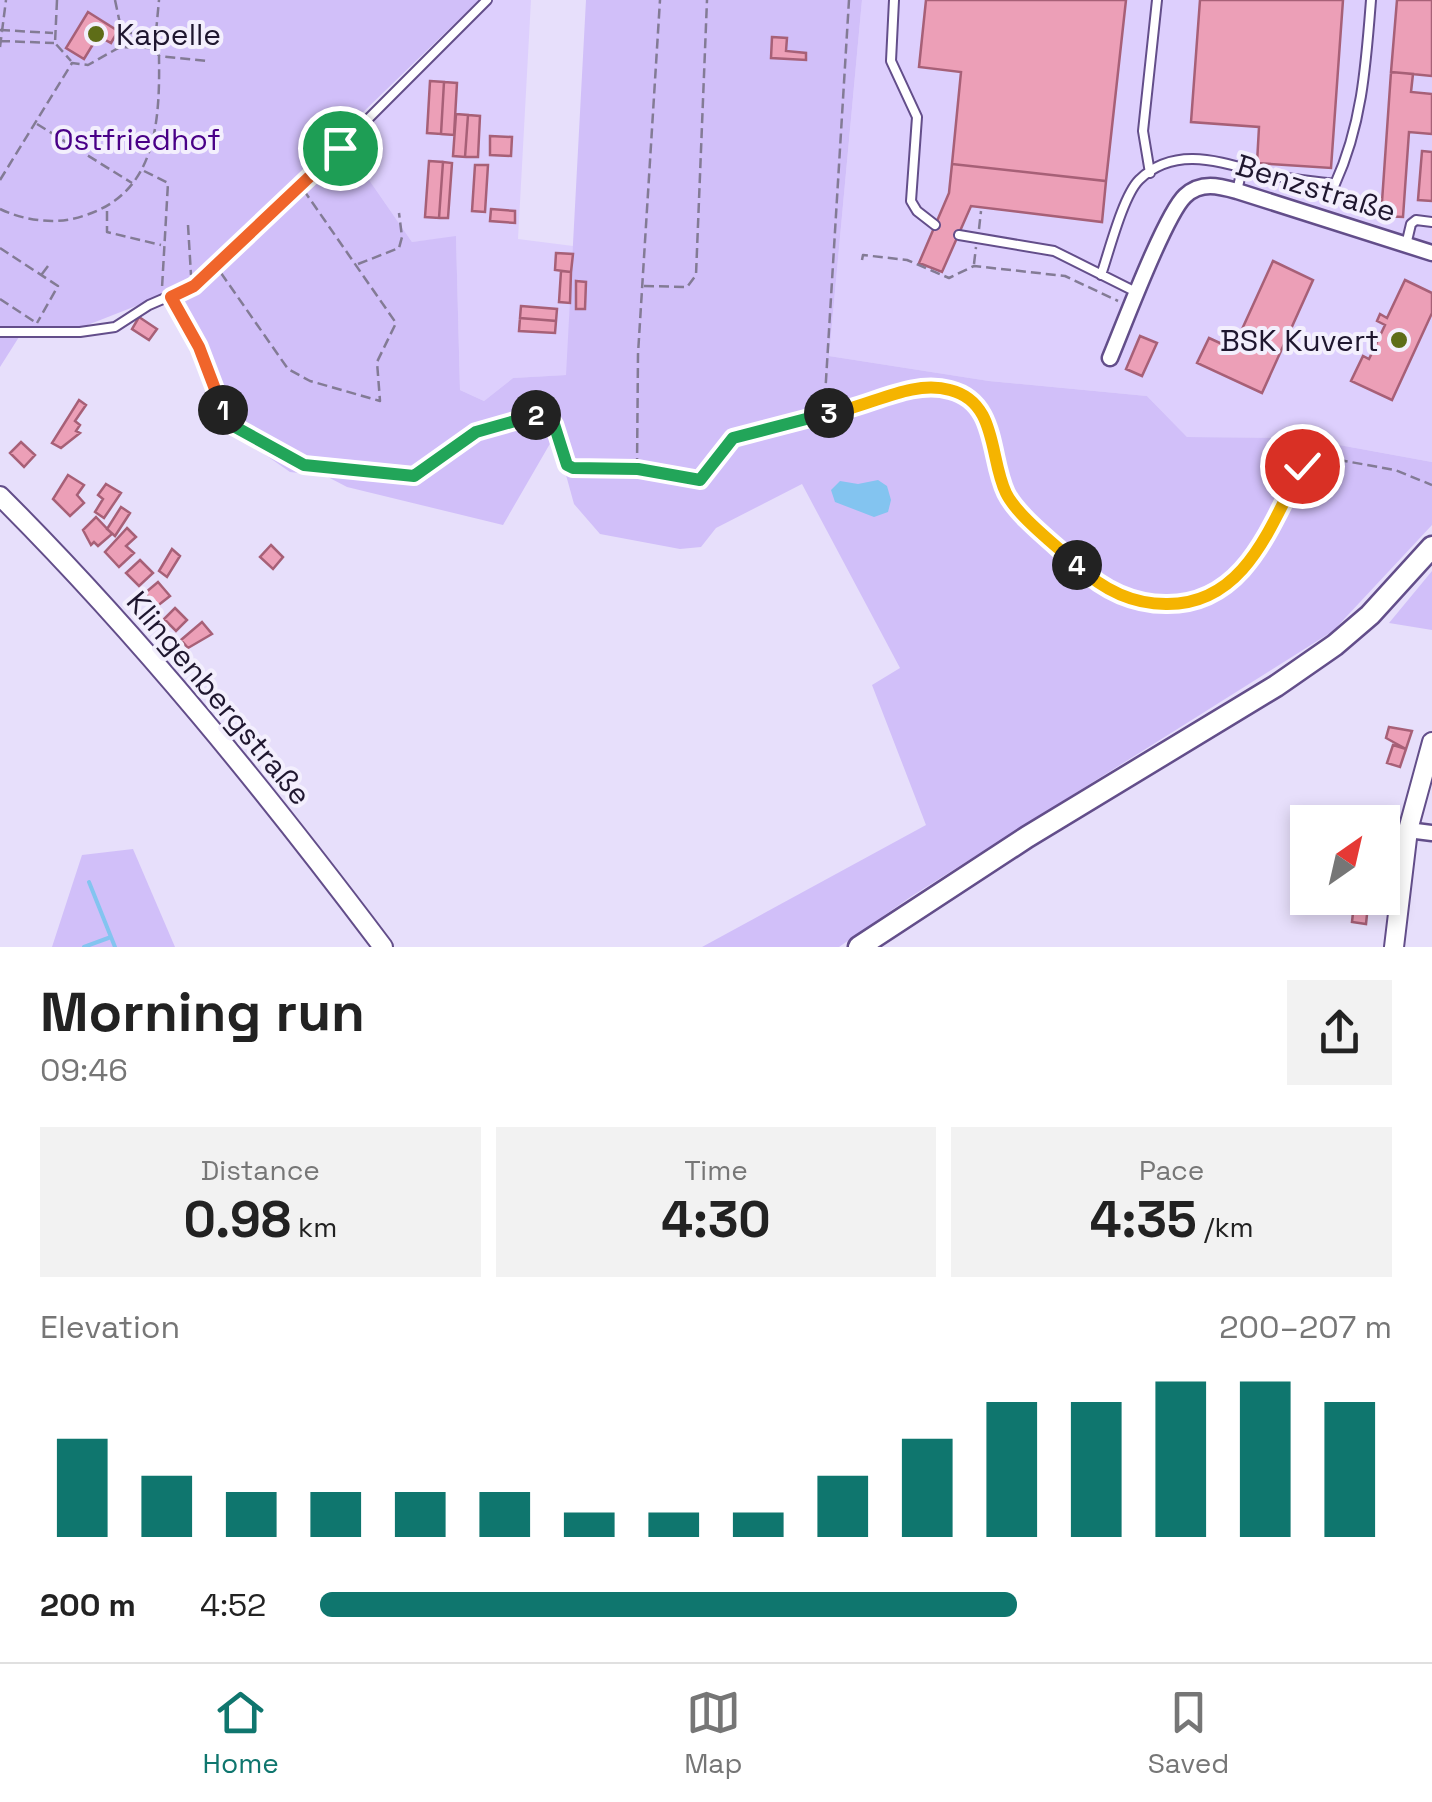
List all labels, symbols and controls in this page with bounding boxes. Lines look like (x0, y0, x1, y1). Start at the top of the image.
place label: Kapelle (116, 15, 221, 54)
marker: Kapelle (85, 23, 107, 45)
pin (298, 106, 383, 191)
park label: Ostfriedhof (53, 120, 221, 159)
icon: arrive (313, 121, 368, 176)
street label: Benzstraße (1231, 145, 1401, 231)
place label: BSK Kuvert (1220, 321, 1379, 360)
marker: BSK Kuvert (1388, 329, 1410, 351)
pin: 1 (198, 385, 248, 435)
pin: 3 (804, 388, 854, 438)
pin: 2 (511, 390, 561, 440)
text: 1 (217, 392, 229, 428)
text: 3 (820, 395, 838, 431)
text: 2 (528, 397, 544, 433)
pin (1260, 424, 1345, 509)
icon: check (1275, 439, 1330, 494)
pin: 4 (1052, 540, 1102, 590)
text: 4 (1068, 547, 1086, 583)
street label: Klingenbergstraße (118, 583, 320, 813)
north arrow (1290, 805, 1400, 915)
map controls (1290, 805, 1400, 915)
text: Morning run (40, 977, 365, 1047)
button: share (1287, 980, 1392, 1085)
text: 09:46 (40, 1050, 128, 1090)
text: Distance (201, 1152, 320, 1188)
text: Time (684, 1152, 748, 1188)
text: Pace (1139, 1152, 1204, 1188)
text: 0.98 (183, 1188, 291, 1252)
text: 4:30 (661, 1188, 771, 1252)
text: 4:35 (1090, 1188, 1197, 1252)
text: km (291, 1209, 337, 1245)
text: /km (1197, 1209, 1254, 1245)
text: Elevation (40, 1307, 180, 1347)
text: 200–207 m (1219, 1307, 1392, 1347)
text: 200 m (40, 1585, 136, 1625)
text: 4:52 (200, 1585, 266, 1625)
tab: Home (203, 1685, 279, 1781)
tab: Map (684, 1685, 743, 1781)
tab: Saved (1148, 1685, 1229, 1781)

